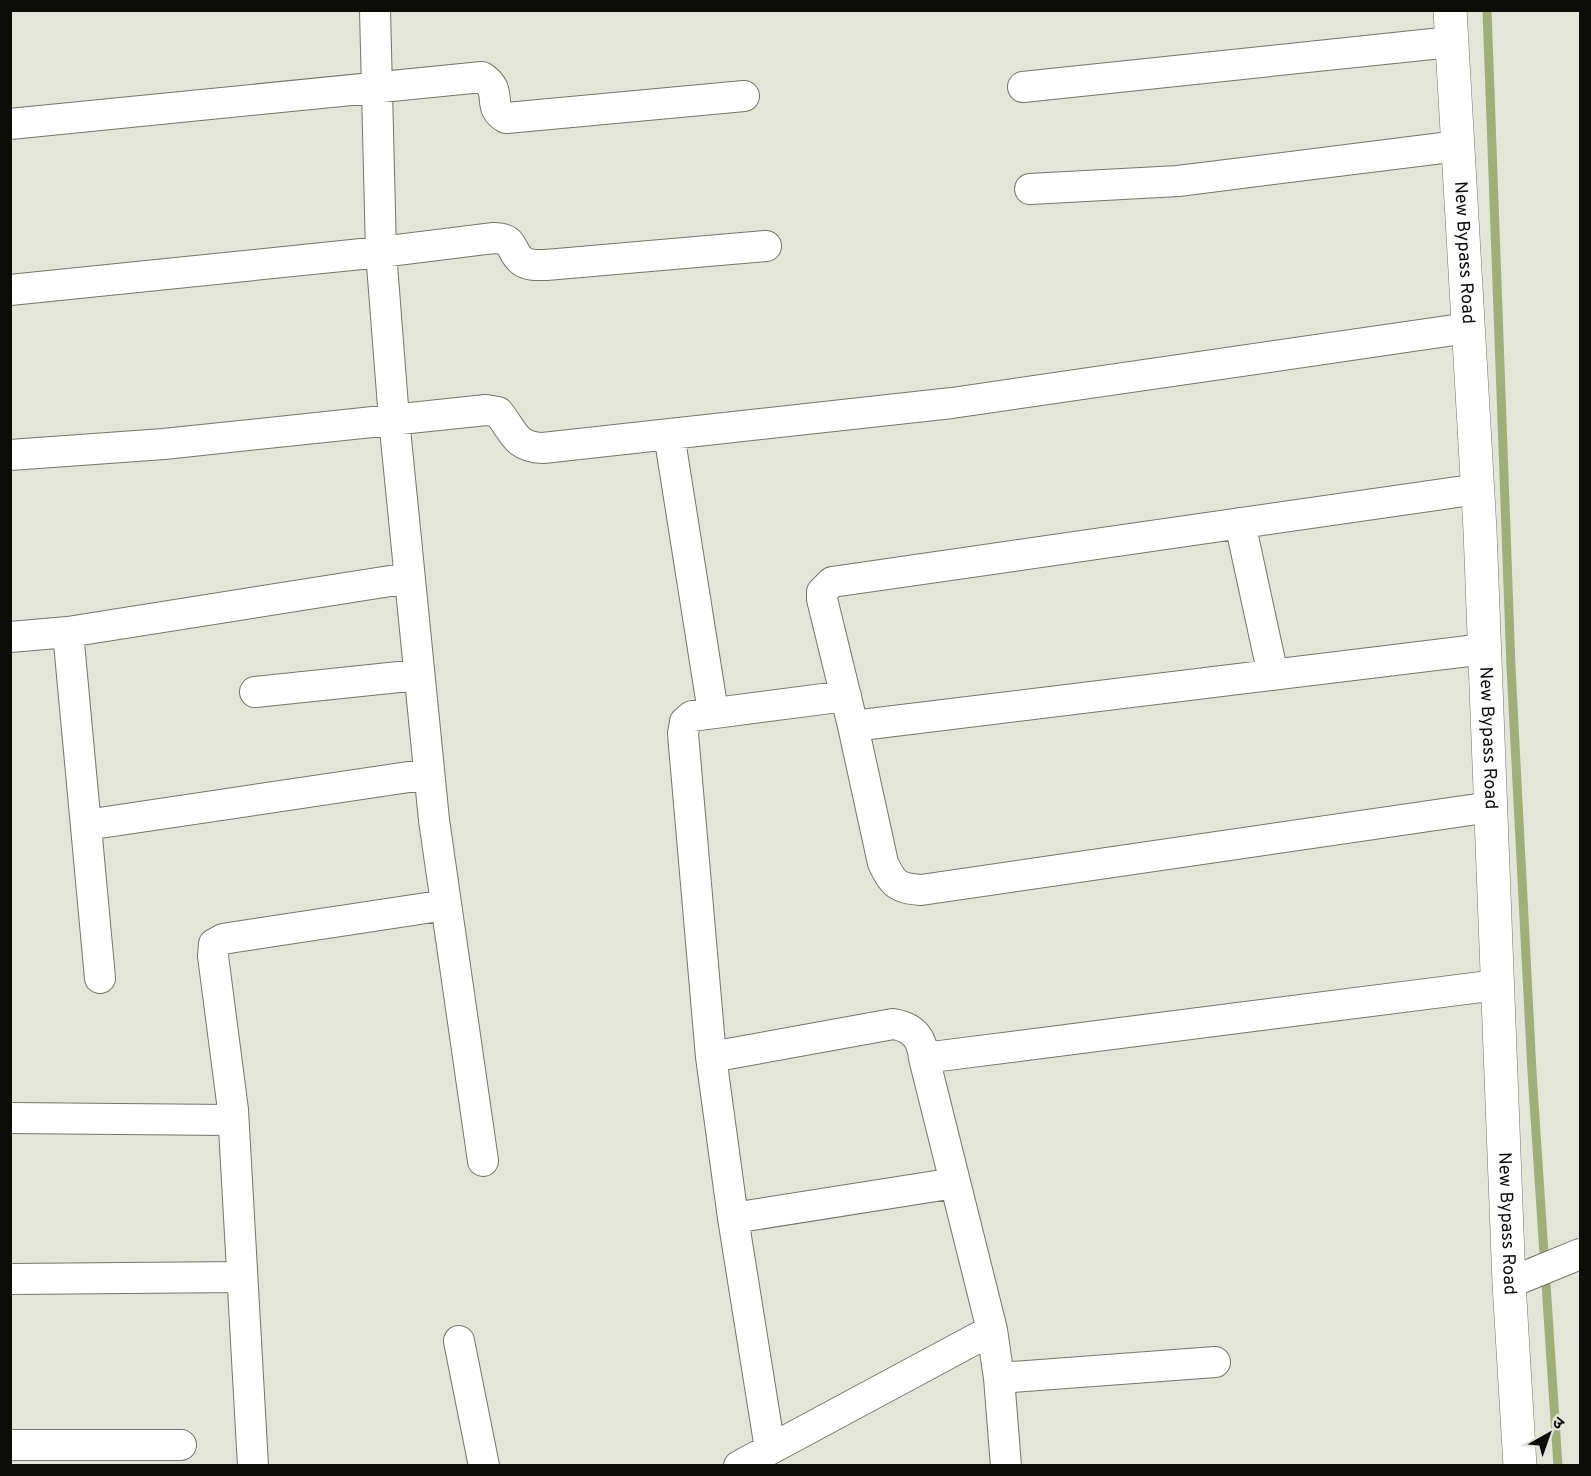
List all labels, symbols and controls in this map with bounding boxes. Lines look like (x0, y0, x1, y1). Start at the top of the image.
street label: New Bypass Road (1448, 180, 1480, 325)
street label: New Bypass Road (1474, 666, 1502, 810)
street label: New Bypass Road (1492, 1152, 1521, 1296)
north arrow (1519, 1404, 1579, 1464)
text: उ (1547, 1413, 1568, 1435)

